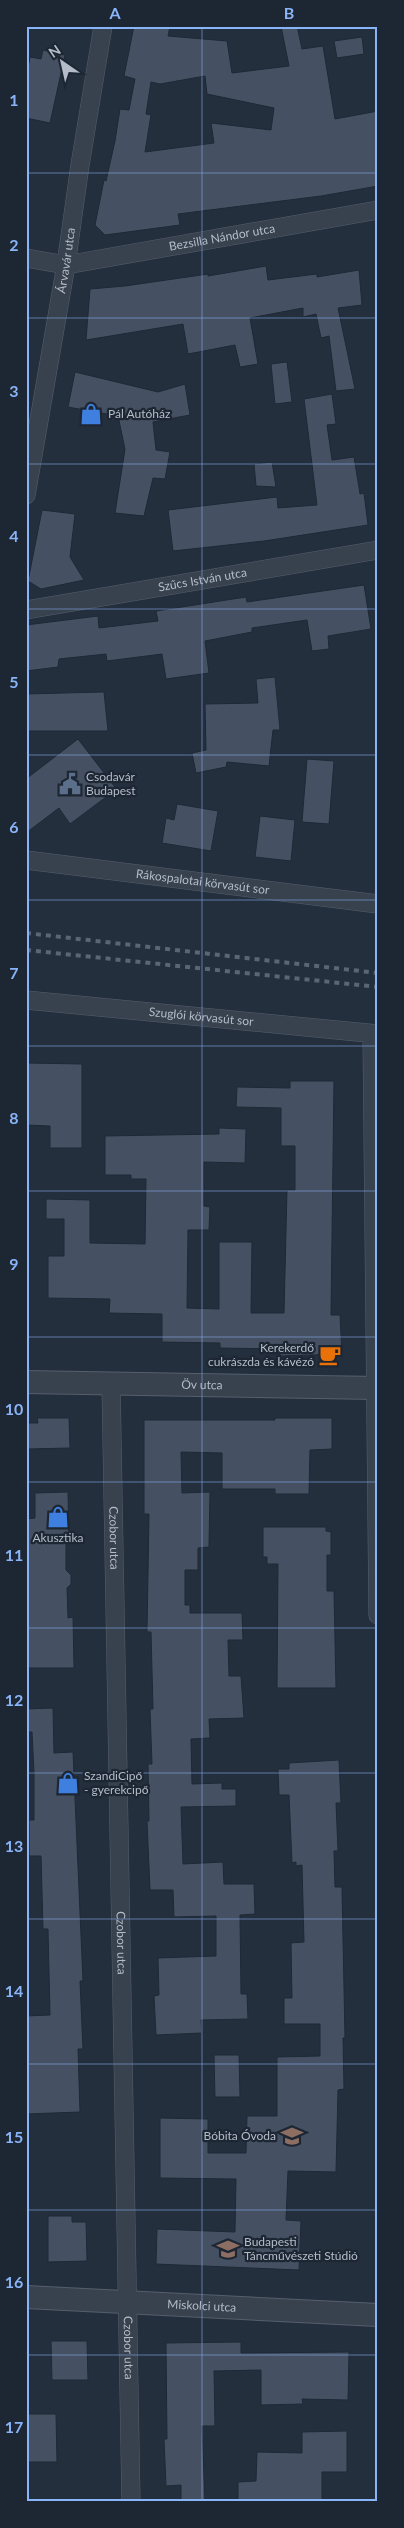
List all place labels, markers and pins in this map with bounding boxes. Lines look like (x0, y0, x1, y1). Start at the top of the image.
shop icon: Pál Autóház (78, 401, 104, 427)
place label: Pál Autóház (108, 406, 171, 421)
place label: Csodavár Budapest (86, 769, 136, 798)
public building icon: Csodavár Budapest (57, 771, 83, 797)
place label: Kerekerdő cukrászda és kávézó (208, 1340, 314, 1369)
cafe icon: Kerekerdő cukrászda és kávézó (317, 1342, 343, 1368)
shop icon: Akusztika (45, 1504, 71, 1530)
place label: Akusztika (33, 1530, 84, 1545)
place label: SzandiCipő - gyerekcipő (84, 1768, 149, 1797)
shop icon: SzandiCipő - gyerekcipő (55, 1770, 81, 1796)
school or university icon: Bóbita Óvoda (279, 2123, 305, 2149)
place label: Bóbita Óvoda (203, 2128, 276, 2143)
place label: Budapesti Táncművészeti Stúdió (244, 2234, 358, 2263)
school or university icon: Budapesti Táncművészeti Stúdió (215, 2236, 241, 2262)

